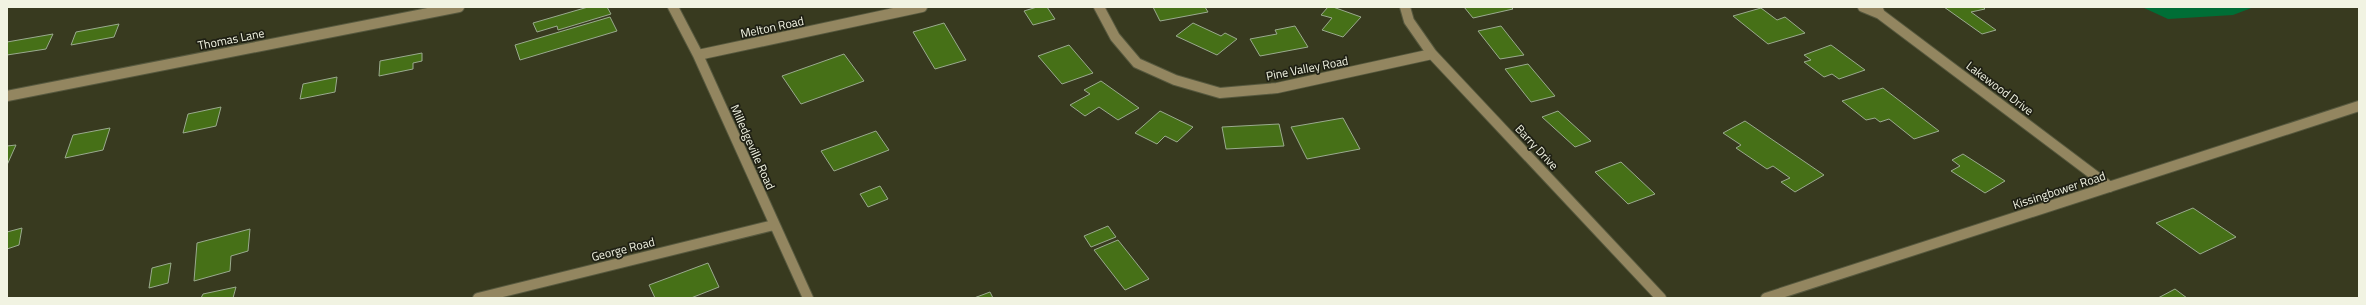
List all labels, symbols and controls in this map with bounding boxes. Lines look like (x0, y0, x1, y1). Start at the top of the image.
street label: Melton Road (738, 11, 806, 43)
street label: Thomas Lane (196, 23, 266, 55)
street label: Pine Valley Road (1264, 51, 1350, 85)
street label: Lakewood Drive (1962, 56, 2038, 120)
street label: Milledgeville Road (726, 101, 780, 193)
street label: Barry Drive (1511, 120, 1563, 174)
street label: Kissingbower Road (2010, 166, 2108, 214)
street label: George Road (589, 232, 657, 266)

